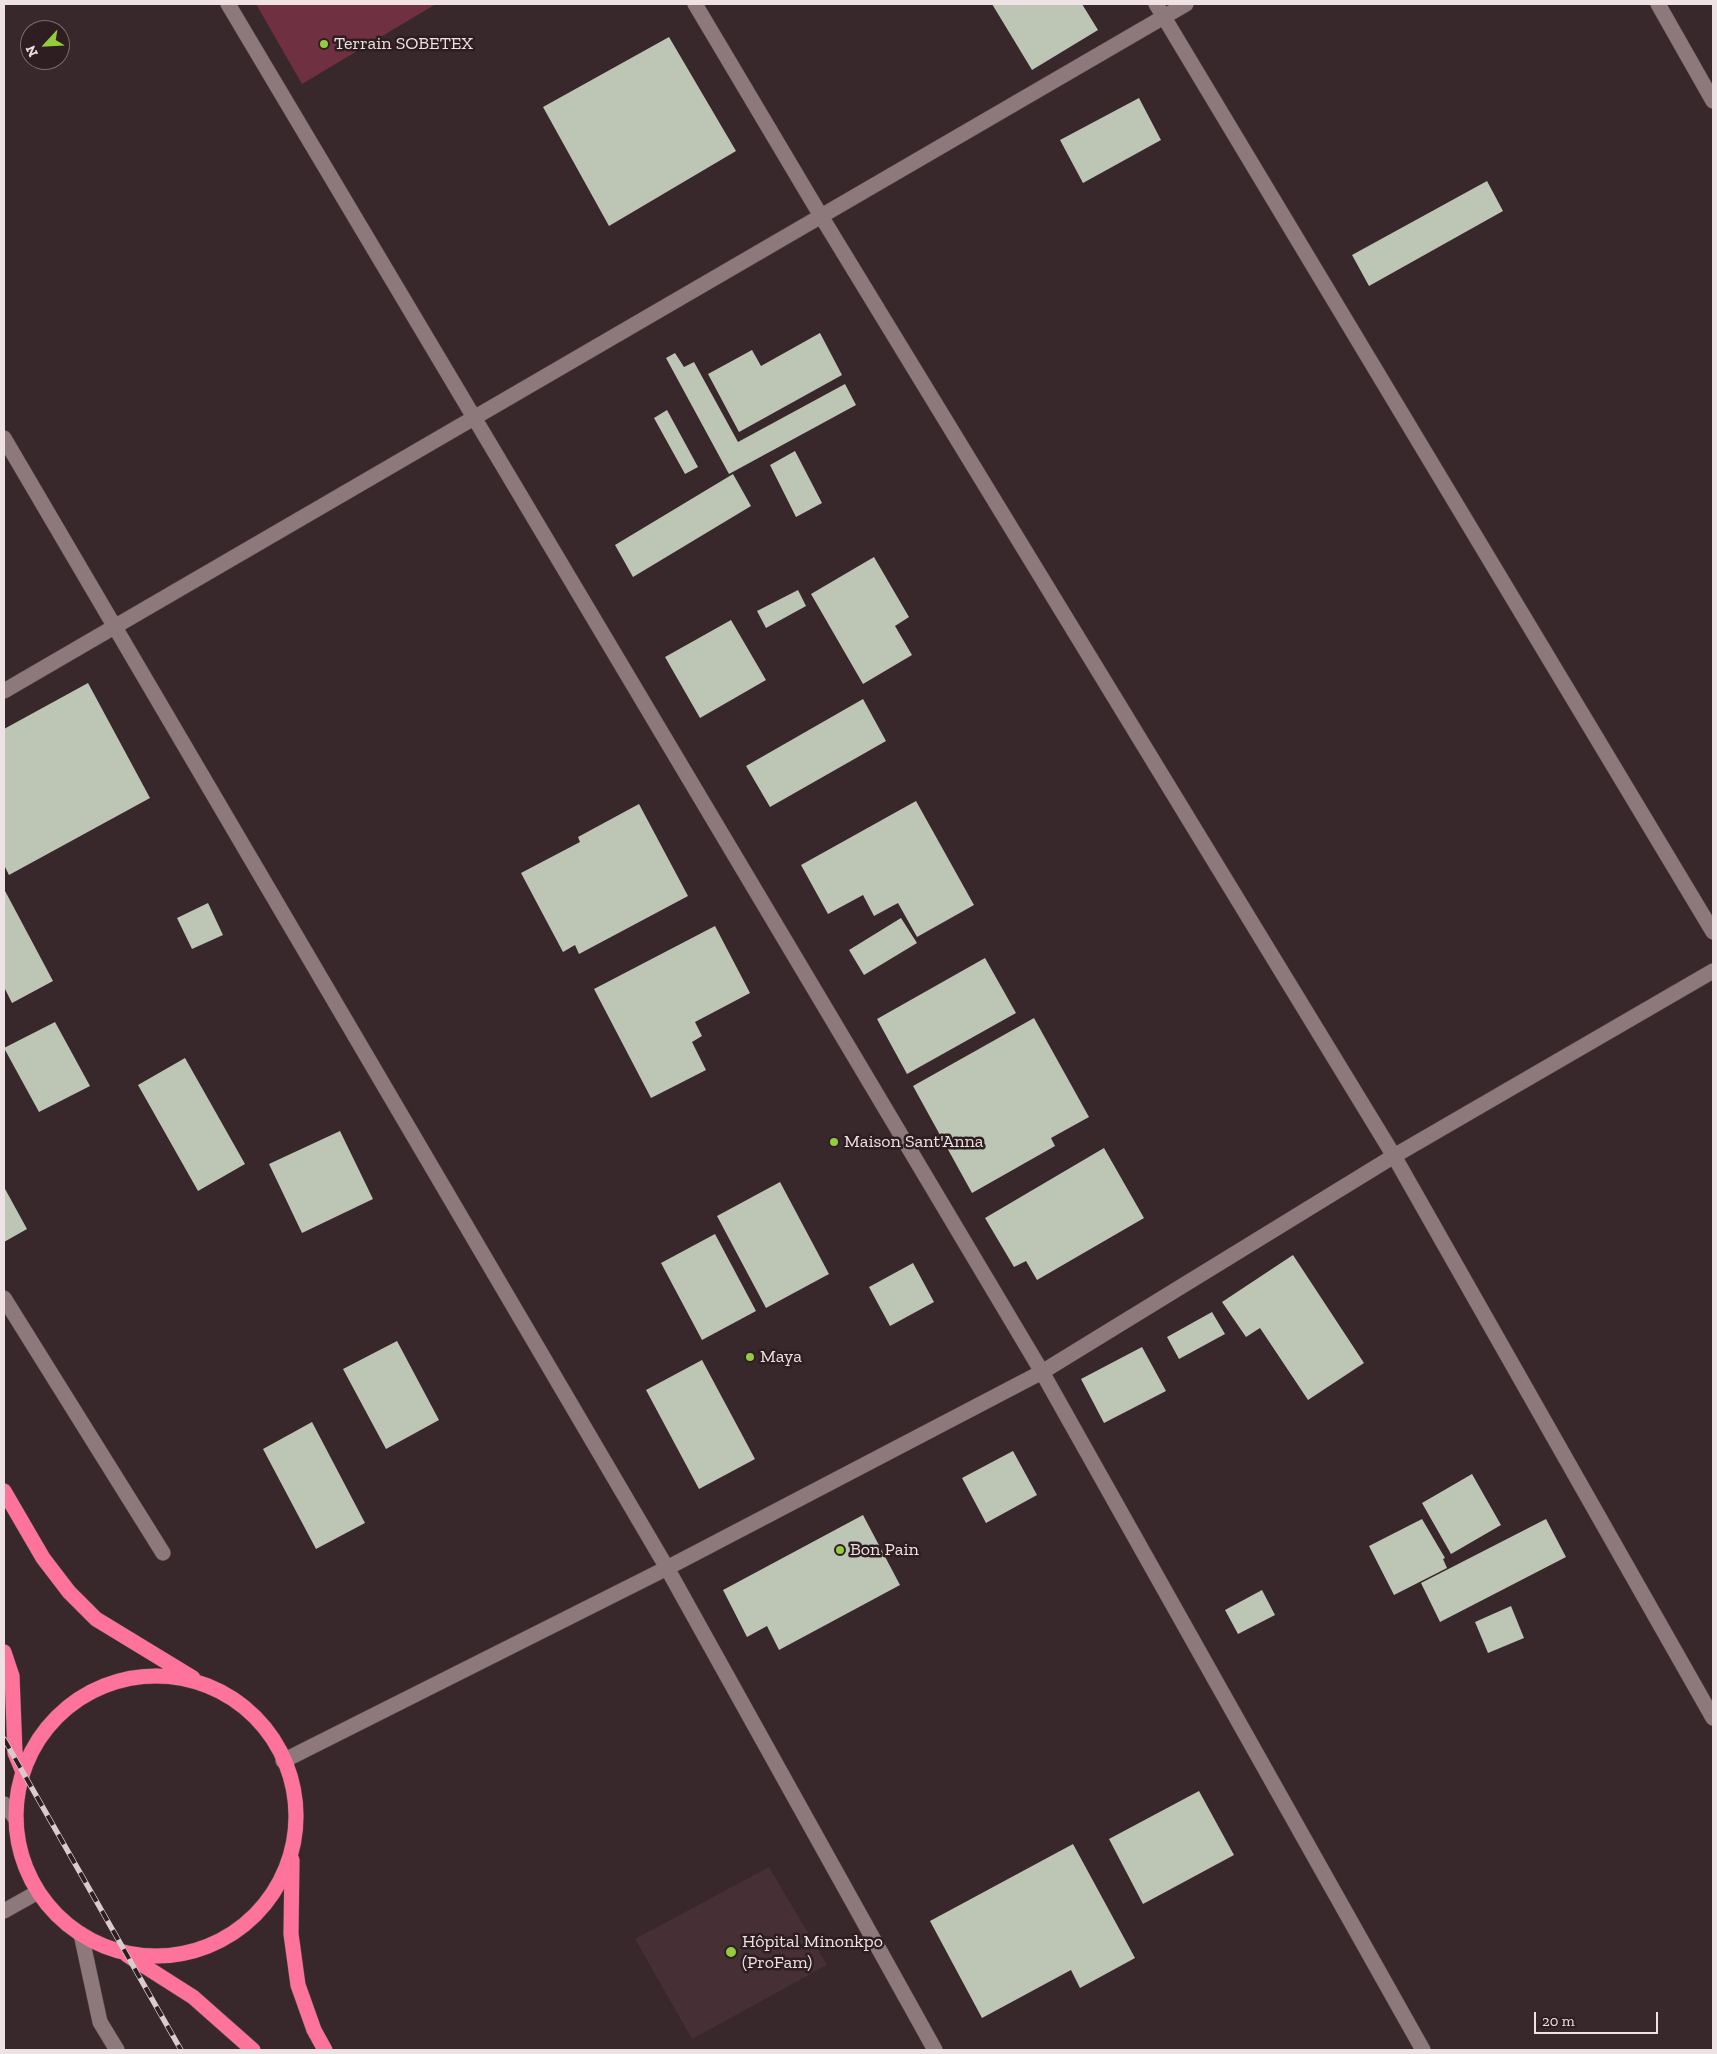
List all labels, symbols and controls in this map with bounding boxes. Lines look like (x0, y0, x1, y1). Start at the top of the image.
north arrow (20, 20, 70, 70)
place label: Terrain SOBETEX (334, 33, 473, 55)
marker: Terrain SOBETEX (318, 38, 330, 50)
text: N (22, 43, 42, 60)
place label: Maison Sant'Anna (844, 1131, 983, 1153)
marker: Maison Sant'Anna (828, 1136, 840, 1148)
place label: Maya (760, 1346, 802, 1368)
marker: Maya (744, 1351, 756, 1363)
place label: Bon Pain (850, 1539, 919, 1561)
marker: Bon Pain (834, 1544, 846, 1556)
place label: Hôpital Minonkpo (ProFam) (742, 1931, 883, 1974)
marker: Hôpital Minonkpo (ProFam) (724, 1945, 738, 1959)
scale bar (1537, 2002, 1661, 2034)
text: 20 m (1542, 2012, 1575, 2030)

